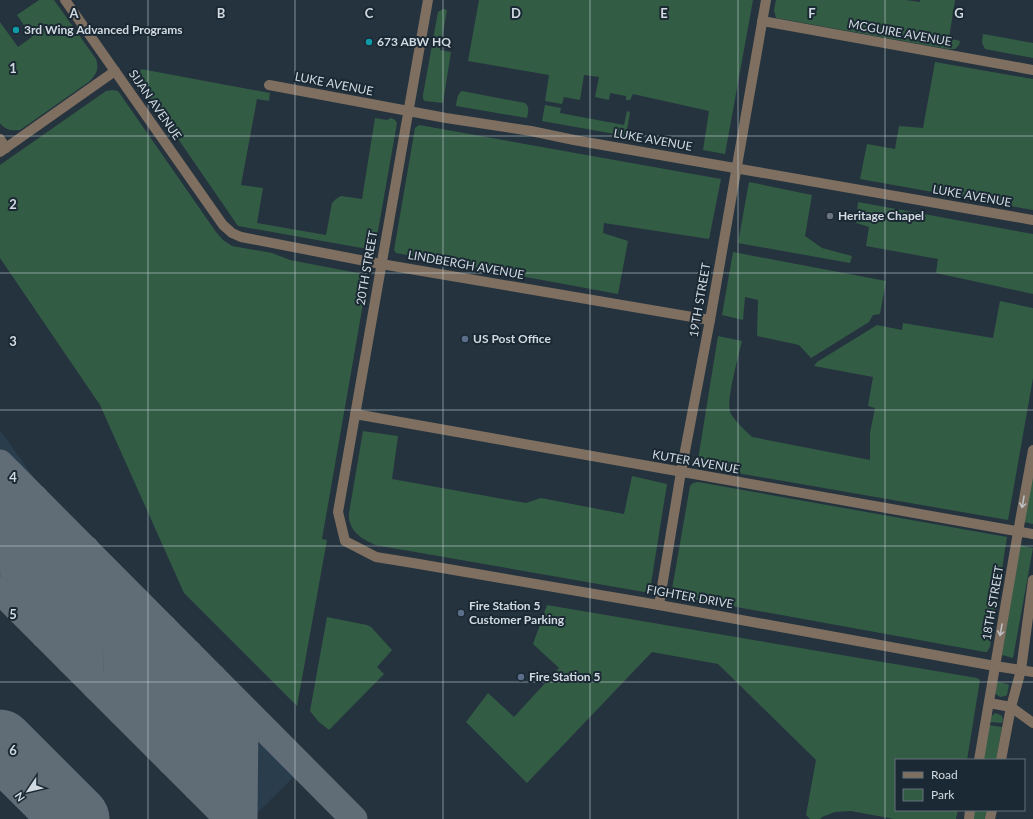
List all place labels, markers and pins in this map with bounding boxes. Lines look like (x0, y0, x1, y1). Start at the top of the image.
place label: 3rd Wing Advanced Programs (24, 22, 183, 37)
marker: 3rd Wing Advanced Programs (11, 25, 21, 35)
place label: 673 ABW HQ (377, 34, 451, 49)
marker: 673 ABW HQ (364, 37, 374, 47)
place label: Heritage Chapel (838, 208, 924, 223)
marker: Heritage Chapel (825, 211, 835, 221)
place label: US Post Office (473, 331, 552, 346)
marker: US Post Office (460, 334, 470, 344)
place label: Fire Station 5 Customer Parking (469, 598, 565, 627)
marker: Fire Station 5 Customer Parking (456, 608, 466, 618)
place label: Fire Station 5 (529, 669, 601, 684)
marker: Fire Station 5 (516, 672, 526, 682)

